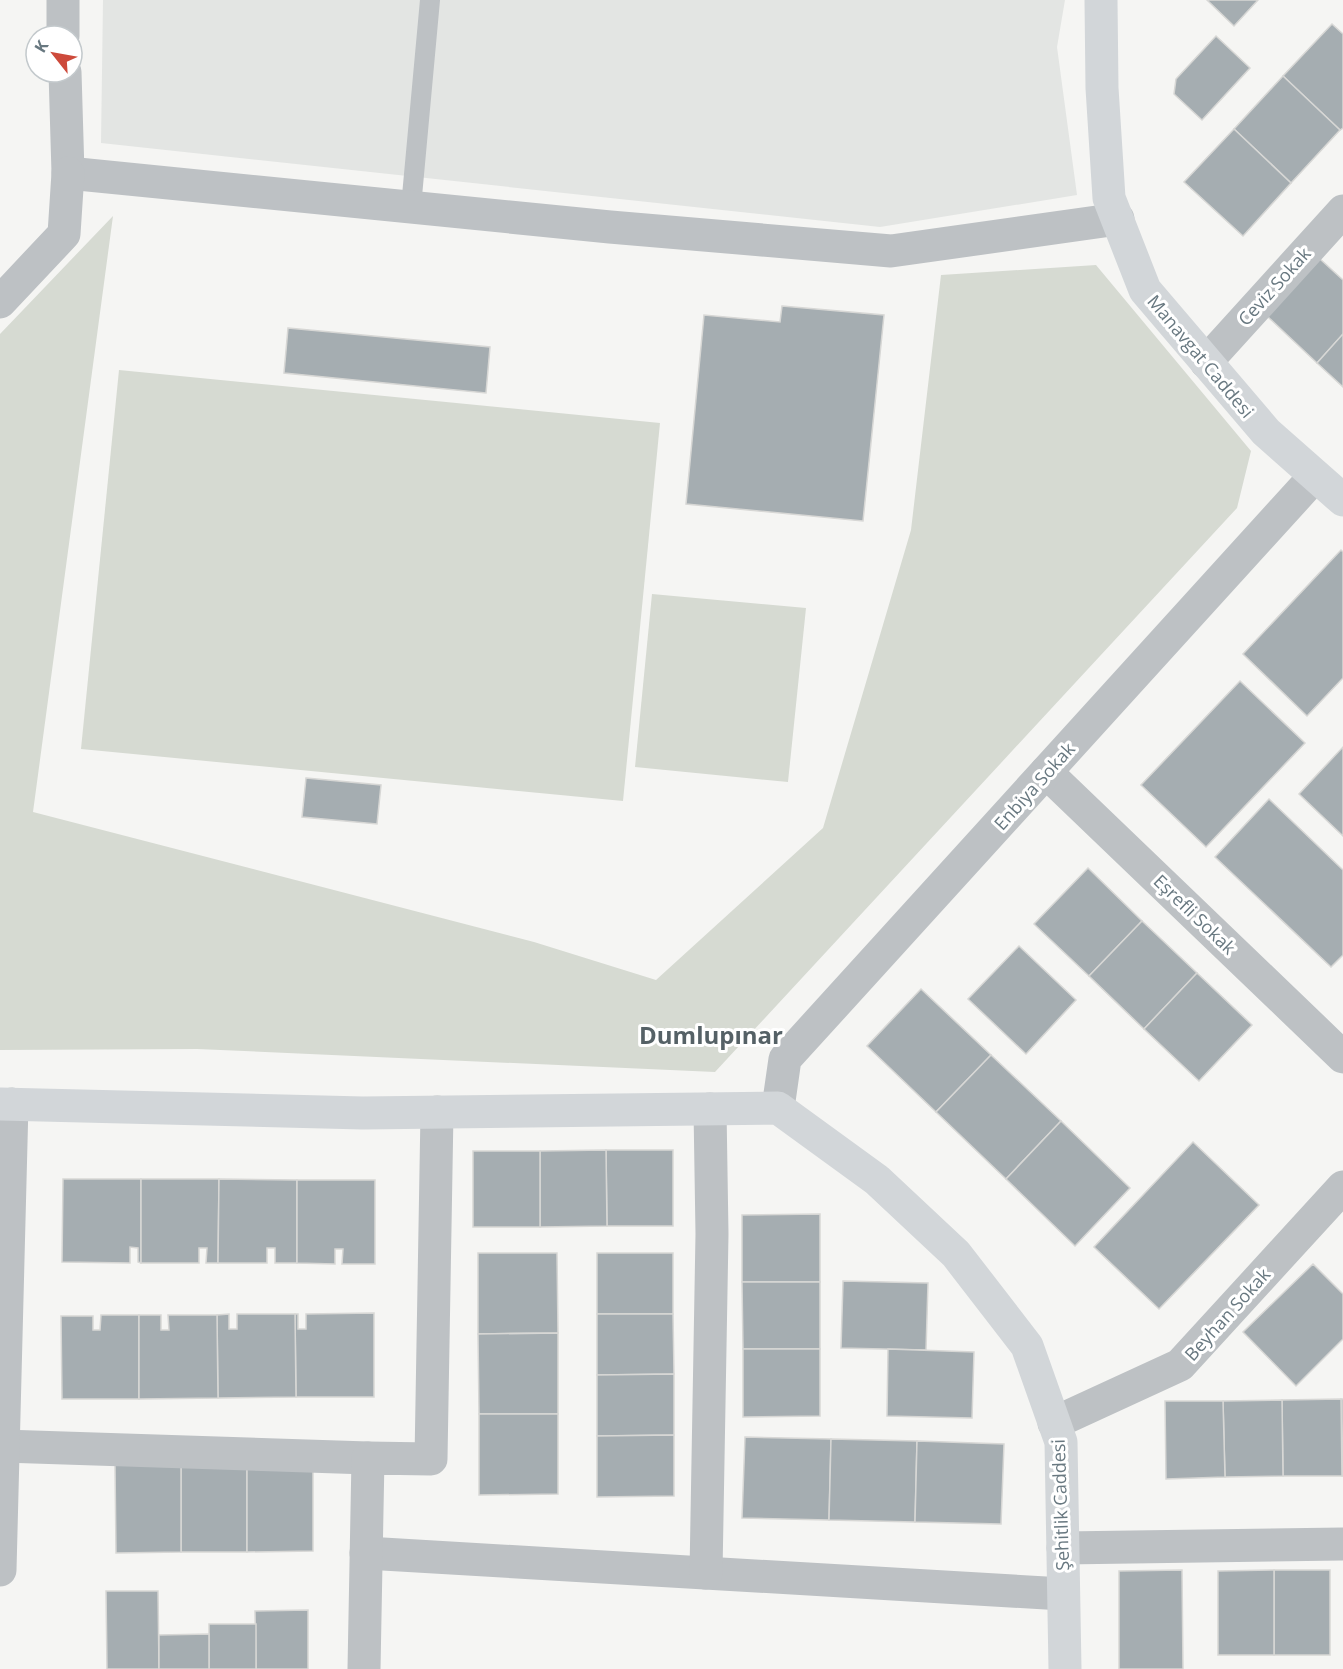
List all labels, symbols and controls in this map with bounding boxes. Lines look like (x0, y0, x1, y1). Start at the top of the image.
north arrow (24, 24, 84, 84)
text: K (29, 36, 54, 56)
street label: Ceviz Sokak (1232, 241, 1316, 330)
street label: Manavgat Caddesi (1142, 289, 1260, 423)
street label: Enbiya Sokak (988, 737, 1080, 835)
street label: Eşrefli Sokak (1149, 869, 1242, 960)
district label: Dumlupınar (639, 1018, 783, 1051)
street label: Beyhan Sokak (1179, 1262, 1275, 1366)
street label: Şehitlik Caddesi (1046, 1439, 1074, 1571)

